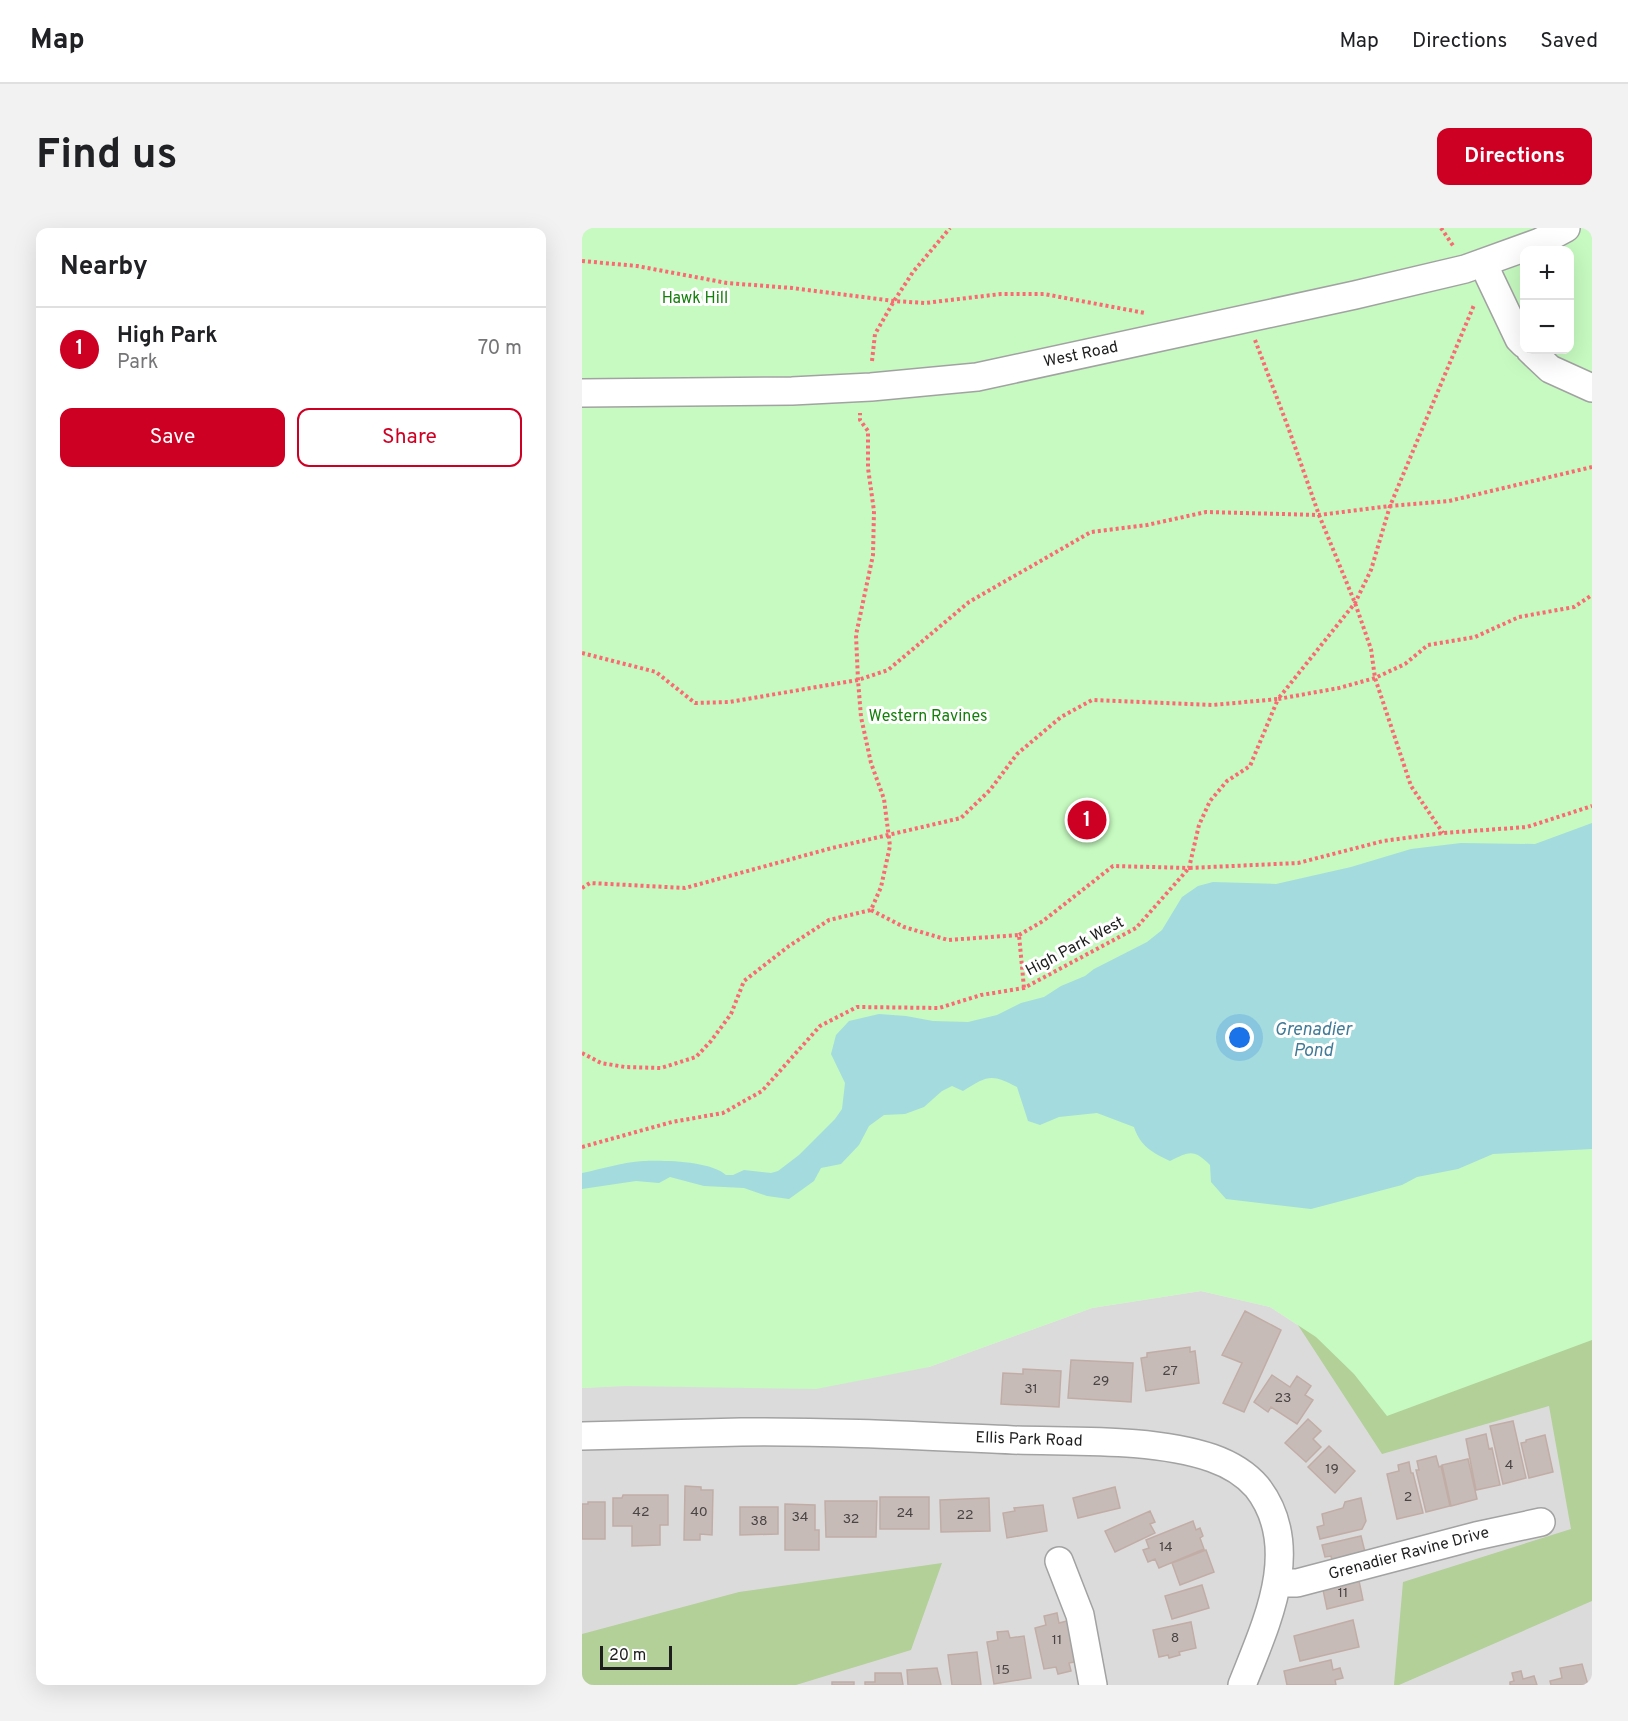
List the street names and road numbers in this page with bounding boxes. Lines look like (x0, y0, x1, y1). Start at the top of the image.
street label: West Road (1042, 337, 1120, 373)
street label: High Park West (1022, 913, 1128, 981)
street label: Ellis Park Road (975, 1428, 1083, 1452)
street label: Grenadier Ravine Drive (1326, 1523, 1492, 1585)

